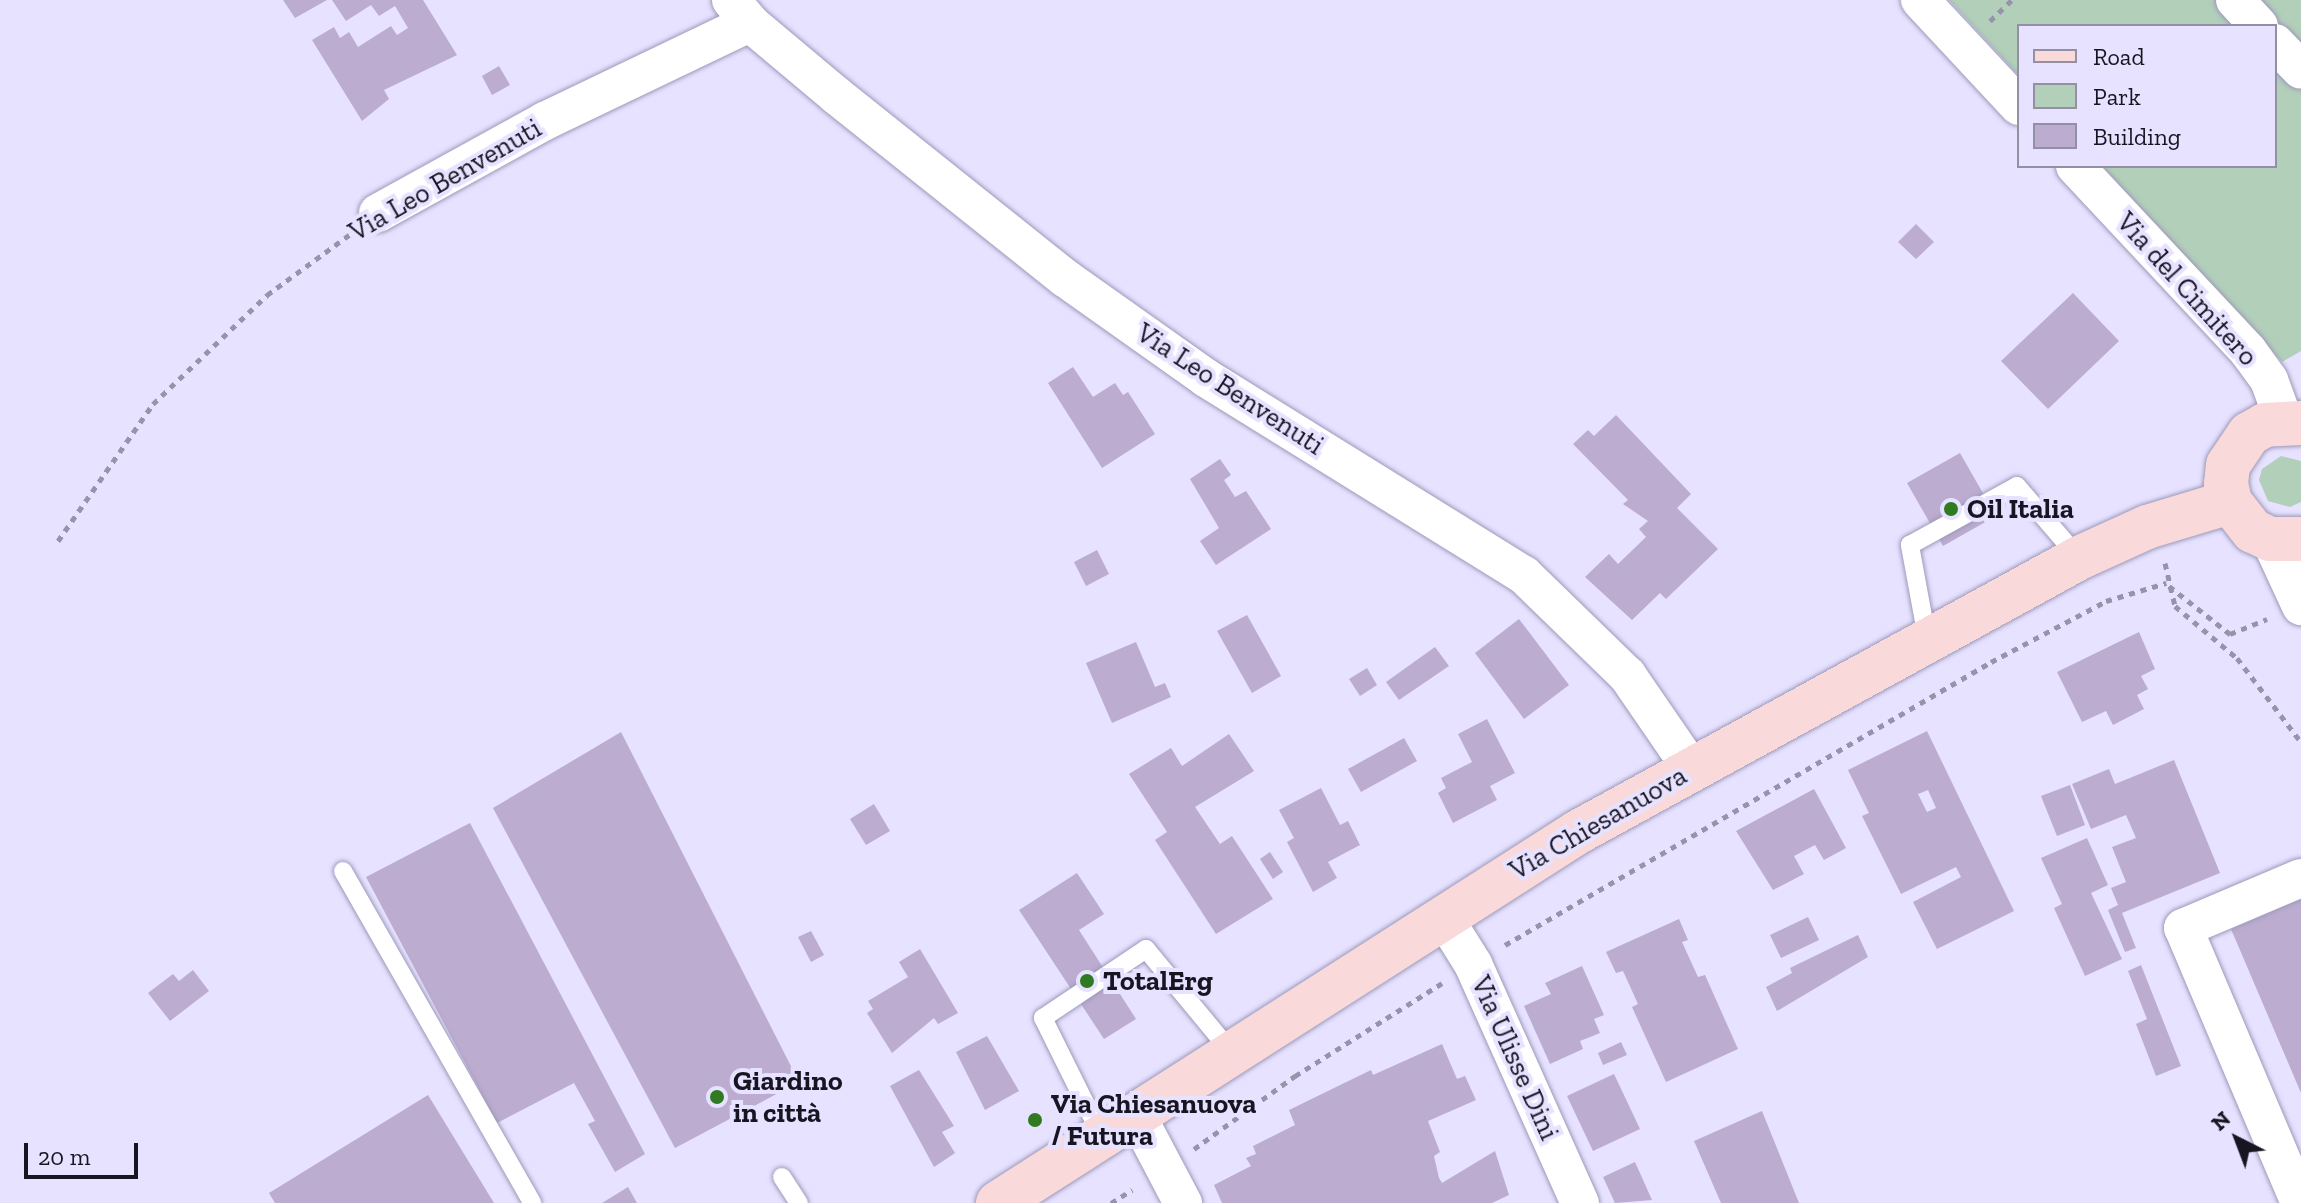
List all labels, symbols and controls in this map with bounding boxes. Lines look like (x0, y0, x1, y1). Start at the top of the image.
legend (2017, 24, 2277, 168)
text: Road (2093, 42, 2145, 71)
text: Park (2093, 82, 2141, 111)
street label: Via Leo Benvenuti (343, 111, 547, 249)
text: Building (2093, 122, 2181, 151)
street label: Via del Cimitero (2109, 205, 2265, 373)
street label: Via Leo Benvenuti (1130, 316, 1330, 462)
place label: Oil Italia (1967, 492, 2074, 526)
marker: Oil Italia (1942, 500, 1960, 518)
street label: Via Chiesanuova (1503, 759, 1693, 887)
place label: TotalErg (1103, 964, 1213, 998)
street label: Via Ulisse Dini (1464, 971, 1566, 1145)
marker: TotalErg (1078, 972, 1096, 990)
place label: Giardino in città (733, 1064, 843, 1130)
place label: Via Chiesanuova / Futura (1051, 1087, 1256, 1153)
marker: Giardino in città (708, 1088, 726, 1106)
north arrow (2197, 1099, 2277, 1179)
text: N (2205, 1105, 2236, 1136)
marker: Via Chiesanuova / Futura (1026, 1111, 1044, 1129)
scale bar (28, 1127, 142, 1177)
text: 20 m (38, 1142, 90, 1171)

